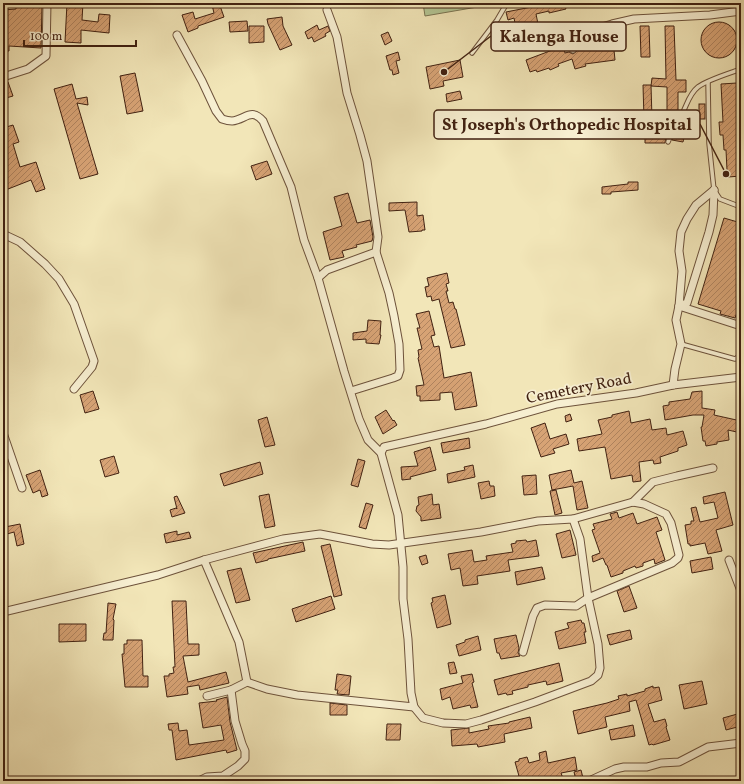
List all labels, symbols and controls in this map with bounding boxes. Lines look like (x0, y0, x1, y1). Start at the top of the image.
scale bar (24, 22, 136, 48)
callout: Kalenga House (491, 22, 626, 51)
text: Kalenga House (499, 26, 619, 49)
text: 100 m (30, 29, 63, 45)
callout: St Joseph's Orthopedic Hospital (434, 110, 700, 139)
text: St Joseph's Orthopedic Hospital (442, 114, 692, 137)
street label: Cemetery Road (524, 368, 634, 410)

